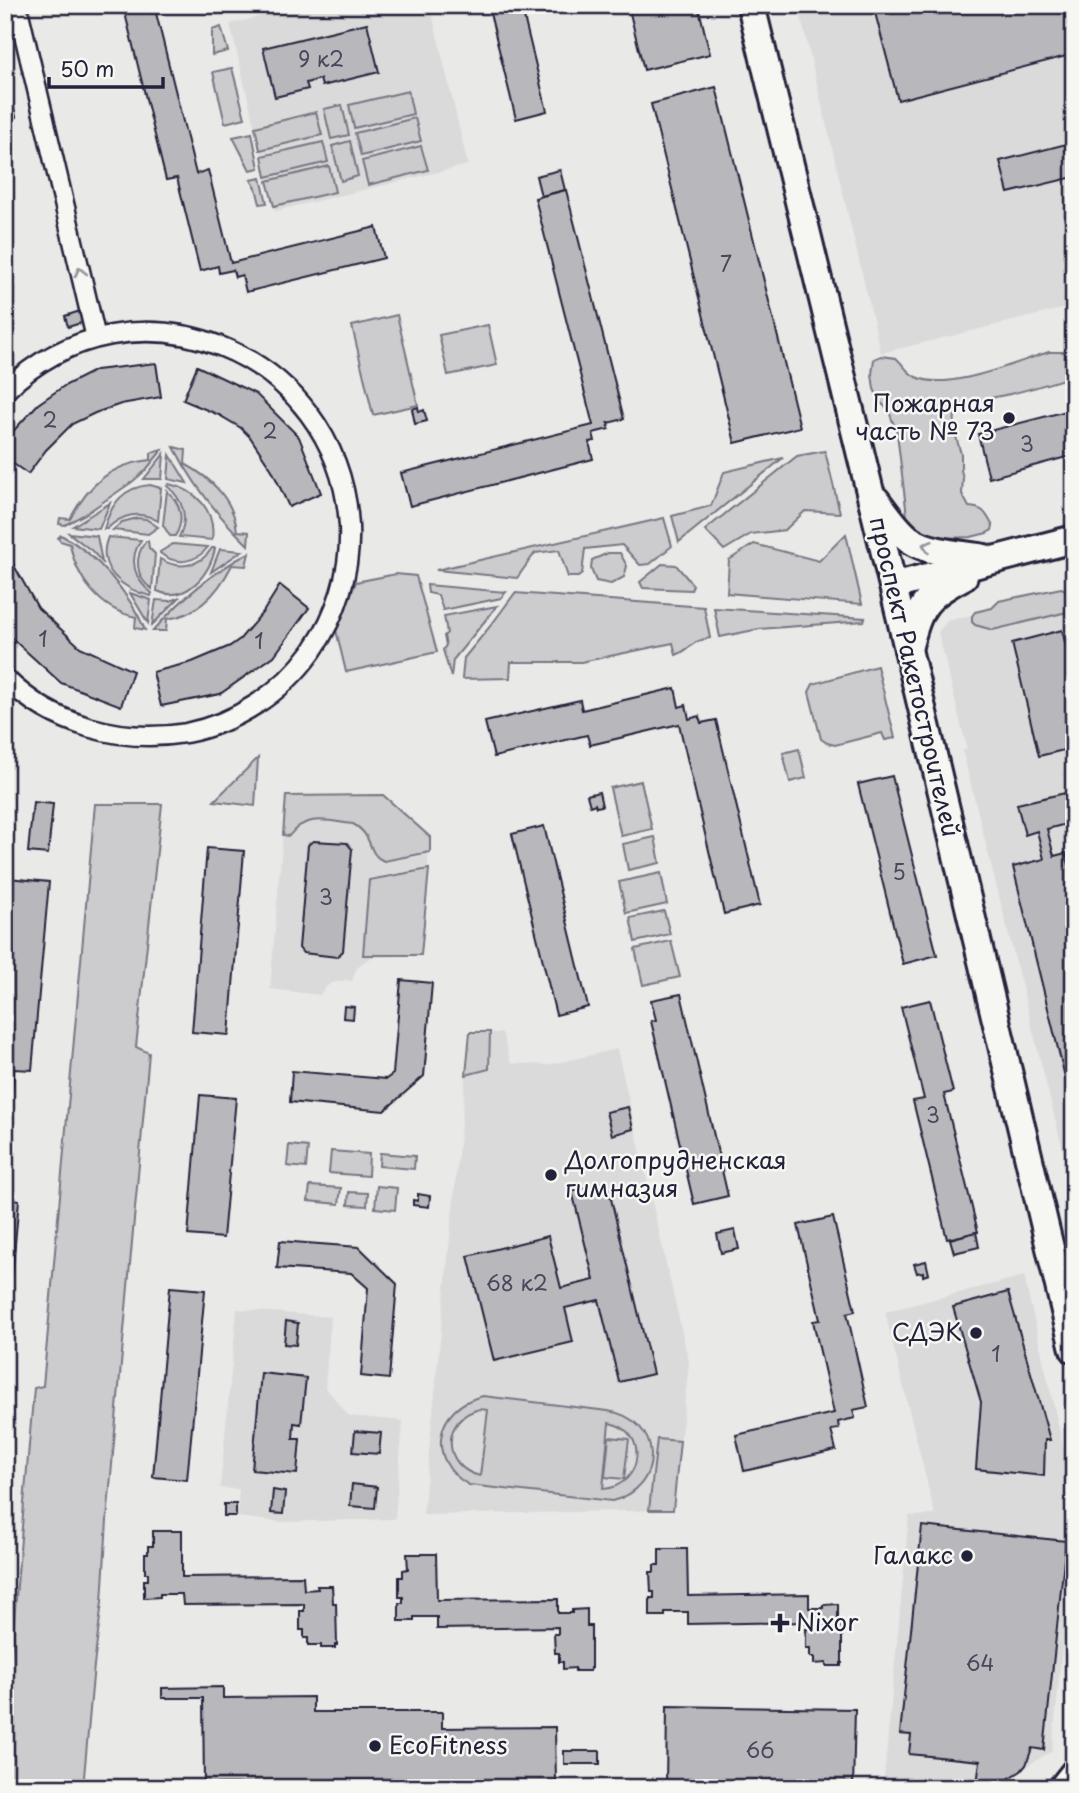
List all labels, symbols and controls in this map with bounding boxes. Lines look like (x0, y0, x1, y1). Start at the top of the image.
house number: 9 к2 (298, 42, 344, 74)
scale bar (49, 46, 163, 90)
text: 50 m (60, 52, 114, 84)
house number: 7 (720, 247, 732, 279)
one-way arrow (74, 266, 89, 278)
place label: Пожарная часть № 73 (856, 384, 995, 448)
house number: 2 (43, 403, 57, 435)
marker: Пожарная часть № 73 (1001, 410, 1017, 426)
house number: 2 (263, 414, 277, 446)
house number: 3 (1020, 427, 1034, 459)
street label: проспект Ракетостроителей (862, 513, 970, 840)
one-way arrow (921, 540, 933, 554)
house number: 1 (38, 622, 48, 654)
house number: 1 (254, 624, 264, 656)
house number: 5 (892, 855, 906, 887)
house number: 3 (319, 880, 333, 912)
house number: 3 (926, 1098, 940, 1130)
place label: Долгопрудненская гимназия (564, 1141, 787, 1205)
marker: Долгопрудненская гимназия (543, 1167, 559, 1183)
house number: 68 к2 (486, 1266, 548, 1298)
place label: СДЭК (892, 1313, 962, 1349)
marker: СДЭК (968, 1325, 984, 1341)
house number: 1 (991, 1337, 1001, 1369)
place label: Галакс (873, 1536, 953, 1572)
marker: Галакс (959, 1548, 975, 1564)
place label: Nixor (796, 1603, 859, 1639)
marker: Nixor (770, 1613, 790, 1633)
house number: 64 (966, 1646, 994, 1678)
place label: EcoFitness (389, 1726, 507, 1762)
house number: 66 (745, 1733, 775, 1765)
marker: EcoFitness (367, 1738, 383, 1754)

